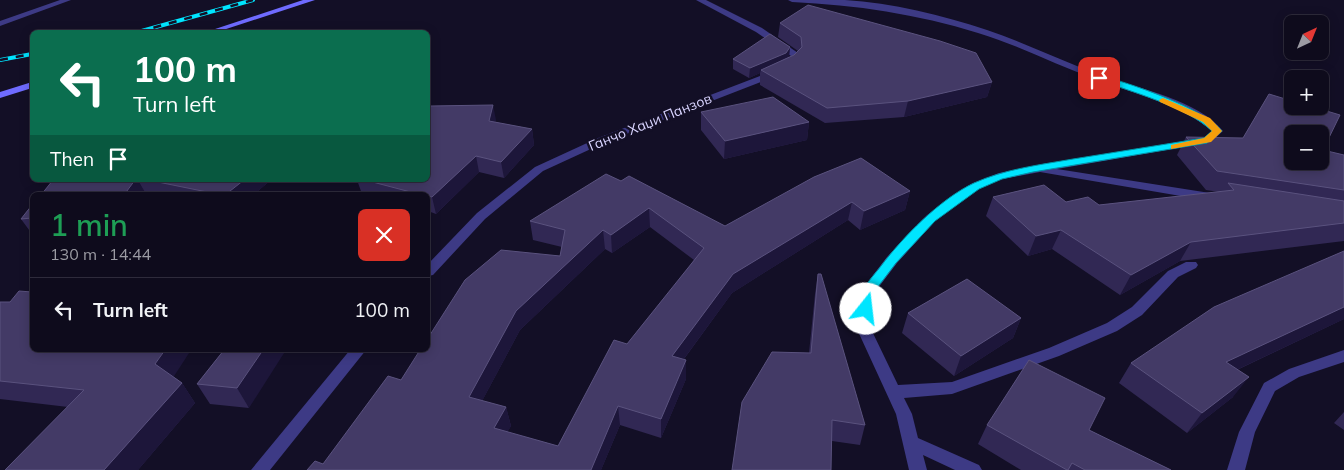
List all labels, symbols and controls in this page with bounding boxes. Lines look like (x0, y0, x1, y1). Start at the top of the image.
north arrow (1284, 15, 1329, 60)
map controls (1284, 15, 1329, 170)
text: 100 m (133, 47, 237, 91)
icon: left (50, 50, 115, 115)
pin (1078, 57, 1120, 99)
icon: arrive (1085, 64, 1113, 92)
button: + (1284, 70, 1329, 115)
street label: Ганчо Хаџи Панзов (586, 89, 714, 155)
text: Turn left (133, 90, 216, 118)
button: − (1284, 125, 1329, 170)
icon: arrive (104, 145, 132, 173)
text: Then (50, 147, 94, 171)
text: 1 min (50, 206, 128, 244)
button: close (358, 209, 410, 261)
text: 130 m · 14:44 (50, 244, 151, 264)
position arrow (839, 282, 891, 334)
icon: left (50, 296, 78, 324)
text: Turn left (93, 298, 168, 322)
text: 100 m (354, 298, 410, 322)

